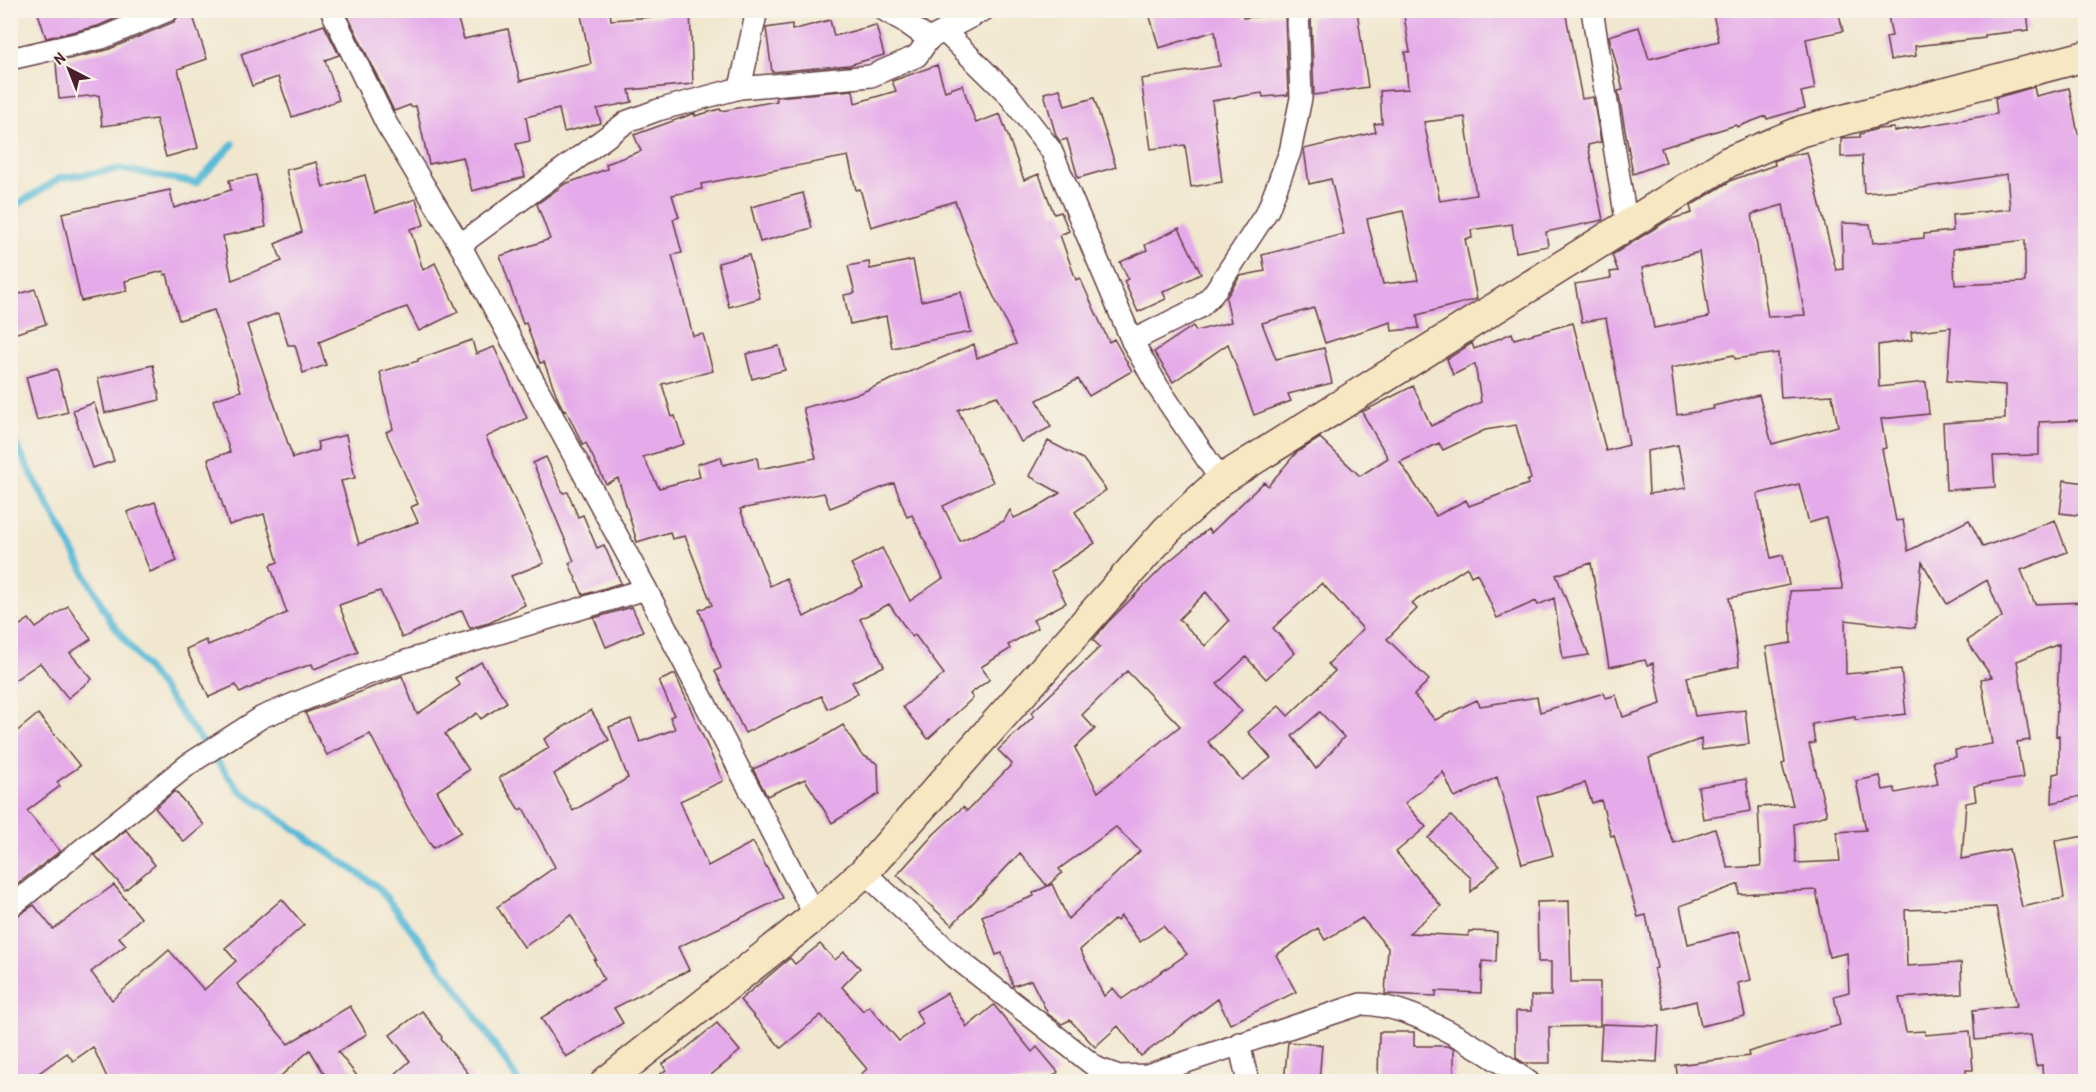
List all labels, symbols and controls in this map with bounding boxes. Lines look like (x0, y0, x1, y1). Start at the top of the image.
north arrow (39, 39, 99, 99)
text: N (48, 47, 70, 69)

